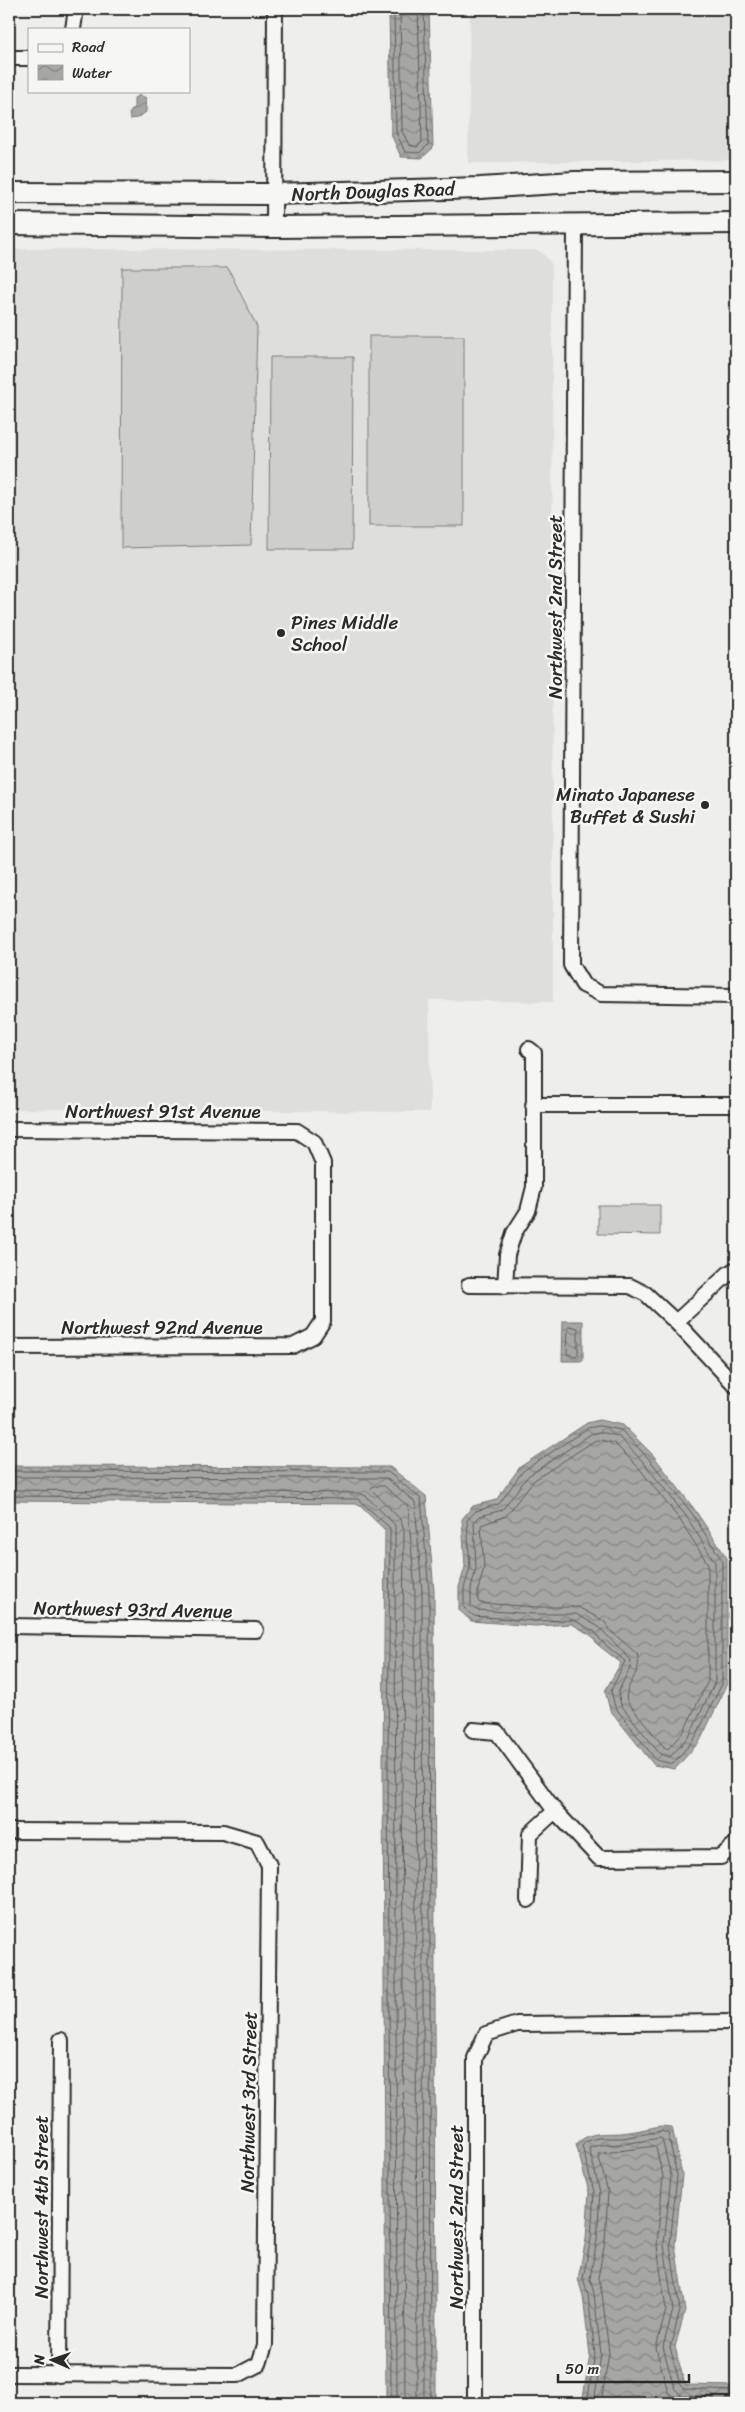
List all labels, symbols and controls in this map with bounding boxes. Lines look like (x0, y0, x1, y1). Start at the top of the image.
legend (28, 28, 190, 92)
text: Road (72, 34, 105, 60)
text: Water (72, 60, 112, 86)
street label: North Douglas Road (291, 172, 457, 211)
street label: Northwest 2nd Street (539, 515, 572, 699)
place label: Pines Middle School (291, 606, 398, 661)
marker: Pines Middle School (275, 627, 287, 639)
place label: Minato Japanese Buffet & Sushi (556, 778, 696, 833)
marker: Minato Japanese Buffet & Sushi (699, 799, 711, 811)
street label: Northwest 91st Avenue (65, 1095, 261, 1128)
street label: Northwest 92nd Avenue (61, 1311, 263, 1344)
street label: Northwest 93rd Avenue (33, 1591, 233, 1628)
street label: Northwest 3rd Street (230, 2011, 267, 2193)
street label: Northwest 4th Street (25, 2115, 58, 2299)
street label: Northwest 2nd Street (440, 2125, 473, 2309)
north arrow (28, 2334, 78, 2384)
scale bar (558, 2352, 689, 2384)
text: N (27, 2354, 52, 2366)
text: 50 m (565, 2356, 600, 2382)

